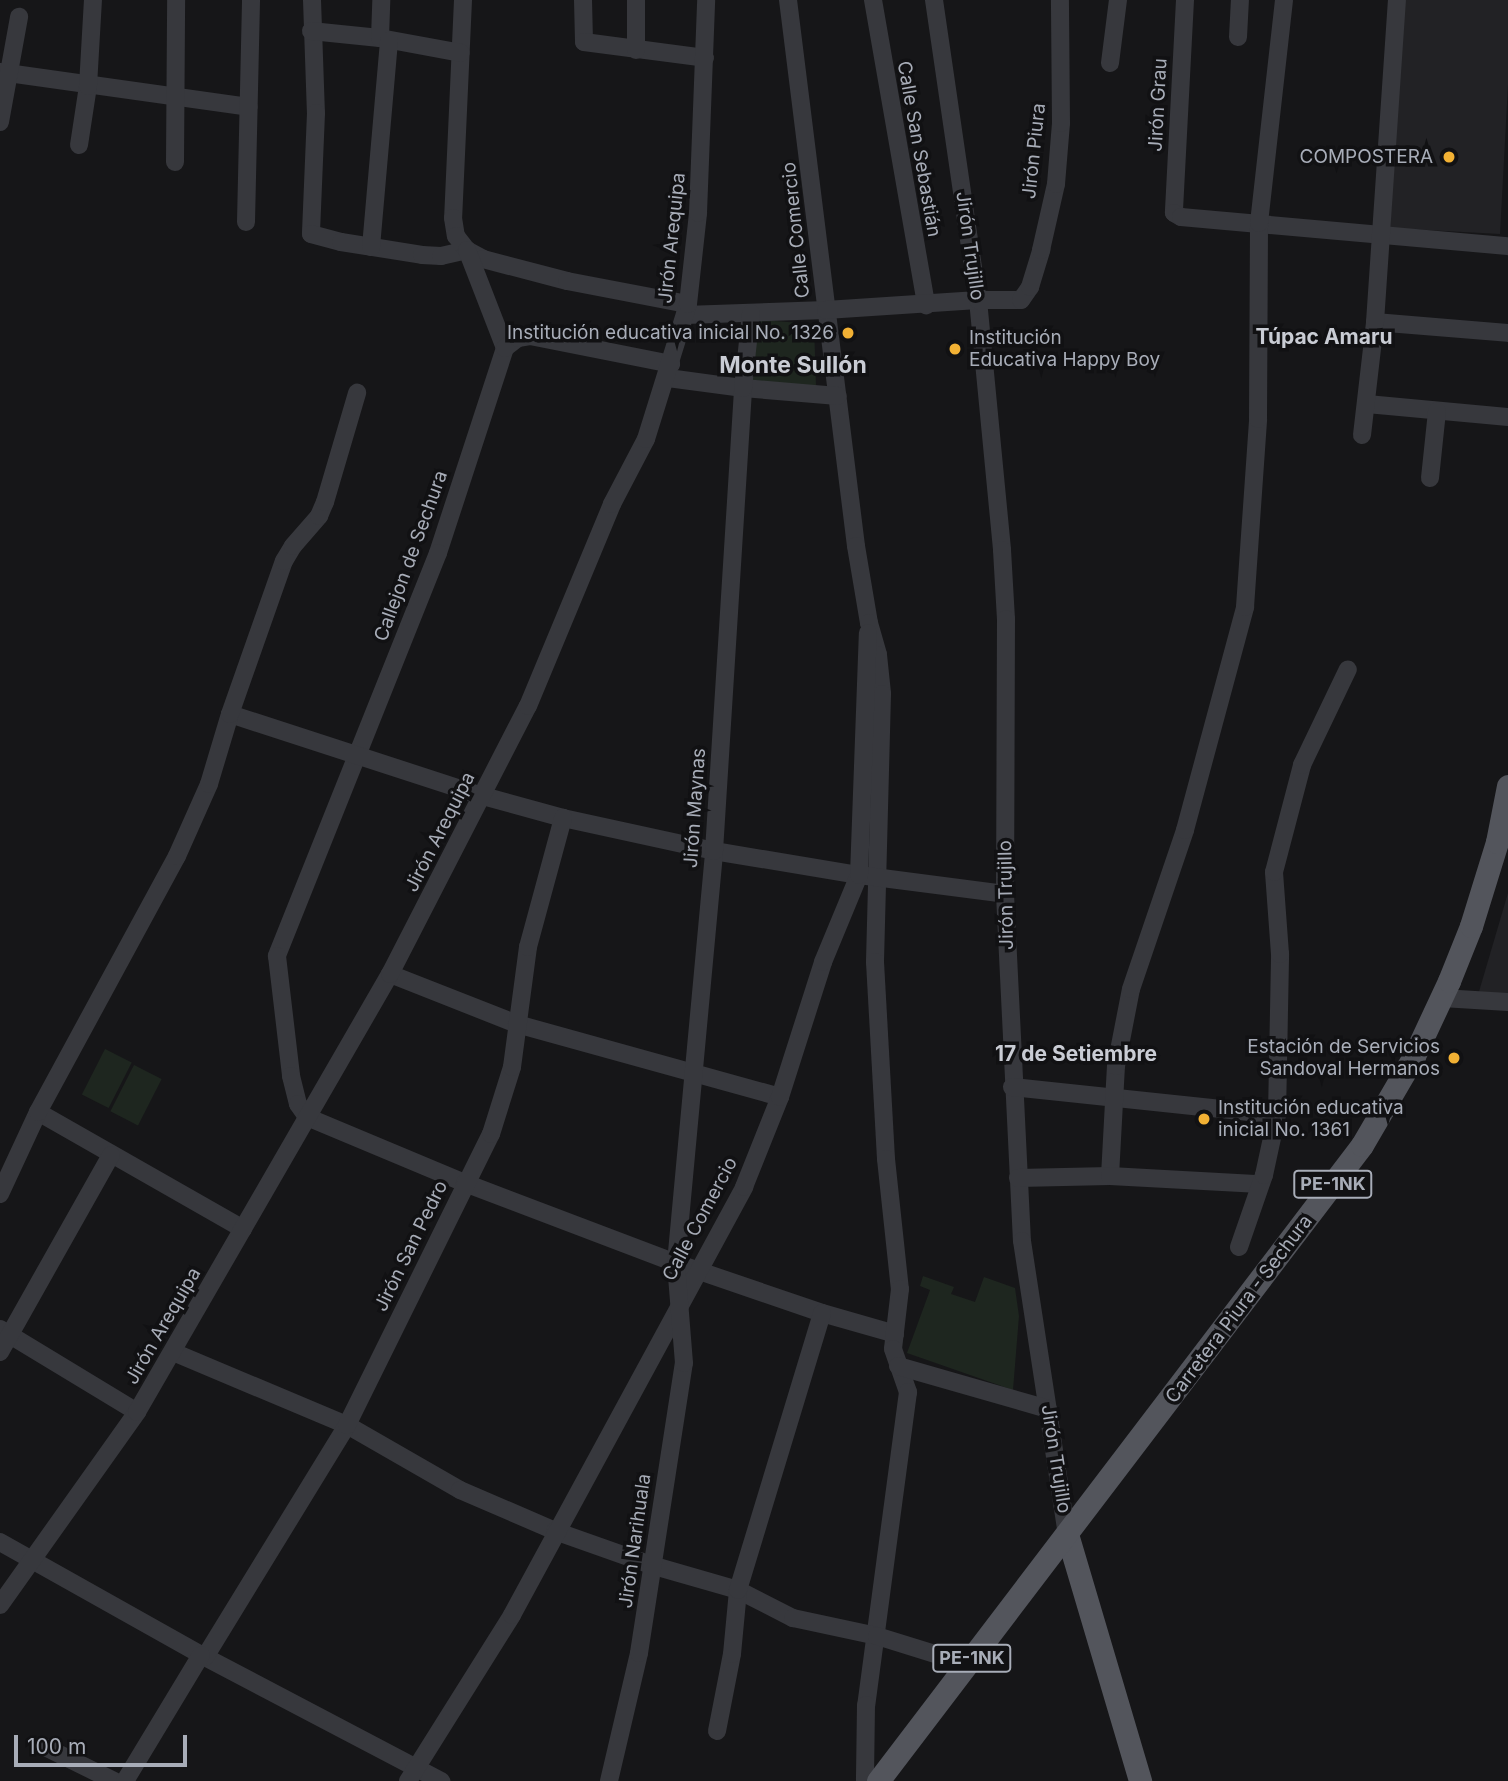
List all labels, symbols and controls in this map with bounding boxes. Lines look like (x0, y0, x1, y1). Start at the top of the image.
street label: Jirón Grau (1144, 58, 1172, 152)
street label: Calle San Sebastián (892, 59, 946, 239)
street label: Jirón Piura (1018, 102, 1050, 200)
place label: COMPOSTERA (1300, 146, 1433, 168)
marker: COMPOSTERA (1439, 147, 1459, 167)
street label: Calle Comercio (778, 161, 814, 299)
street label: Jirón Arequipa (654, 172, 690, 304)
street label: Jirón Trujillo (951, 190, 989, 302)
place label: Institución educativa inicial No. 1326 (507, 322, 834, 344)
district label: Túpac Amaru (1255, 324, 1393, 350)
marker: Institución educativa inicial No. 1326 (840, 325, 856, 341)
place label: Institución Educativa Happy Boy (969, 327, 1160, 371)
marker: Institución Educativa Happy Boy (947, 341, 963, 357)
district label: Monte Sullón (719, 351, 867, 379)
street label: Callejon de Sechura (370, 468, 452, 644)
street label: Jirón Maynas (679, 747, 711, 869)
street label: Jirón Arequipa (400, 768, 480, 896)
street label: Jirón Trujillo (994, 840, 1018, 950)
place label: Estación de Servicios Sandoval Hermanos (1247, 1036, 1440, 1080)
district label: 17 de Setiembre (995, 1041, 1157, 1067)
marker: Estación de Servicios Sandoval Hermanos (1446, 1050, 1462, 1066)
place label: Institución educativa inicial No. 1361 (1218, 1097, 1404, 1141)
marker: Institución educativa inicial No. 1361 (1196, 1111, 1212, 1127)
street label: Calle Comercio (658, 1153, 742, 1285)
road number: PE-1NK (1293, 1170, 1373, 1198)
street label: Jirón San Pedro (369, 1177, 453, 1315)
street label: Carretera Piura - Sechura (1161, 1210, 1317, 1408)
street label: Jirón Arequipa (120, 1263, 206, 1389)
street label: Jirón Trujillo (1036, 1403, 1076, 1515)
street label: Jirón Narihuala (614, 1472, 656, 1610)
road number: PE-1NK (932, 1644, 1012, 1672)
scale bar (18, 1722, 191, 1766)
text: 100 m (27, 1734, 86, 1759)

